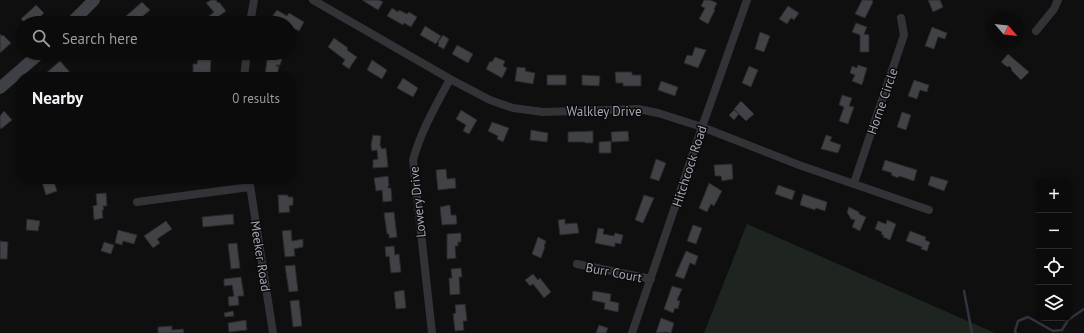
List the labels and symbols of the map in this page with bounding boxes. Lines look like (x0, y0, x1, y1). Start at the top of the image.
north arrow (988, 12, 1024, 48)
street label: Horne Circle (863, 66, 902, 137)
street label: Walkley Drive (566, 103, 642, 120)
street label: Hitchcock Road (668, 123, 711, 209)
street label: Lowery Drive (405, 166, 430, 238)
street label: Meeker Road (247, 219, 274, 293)
street label: Burr Court (584, 259, 644, 286)

